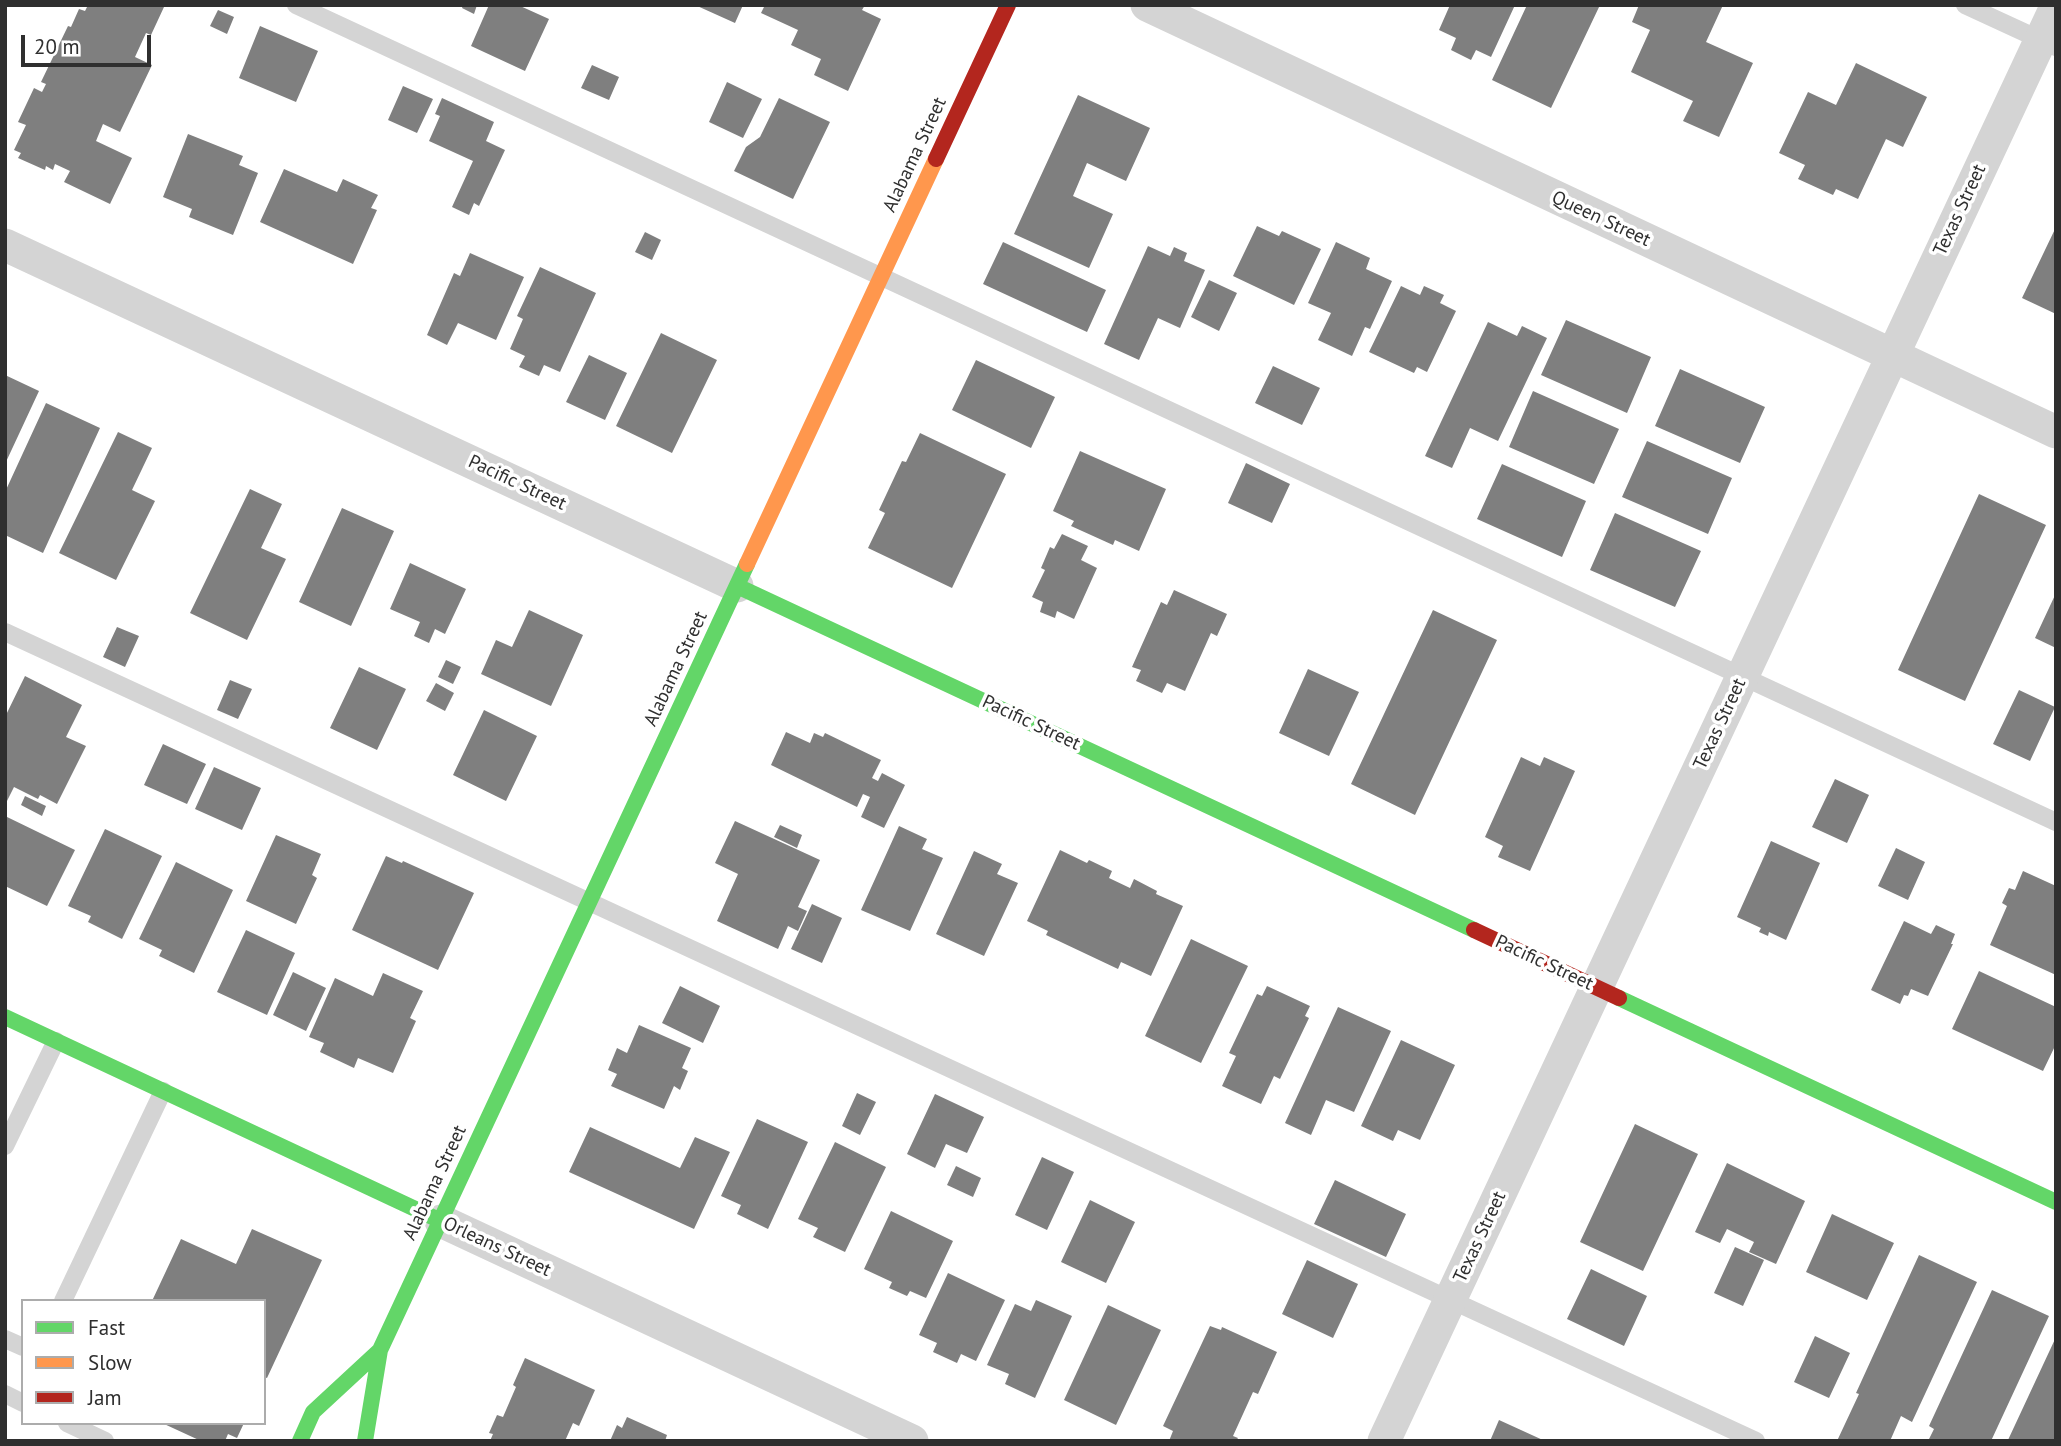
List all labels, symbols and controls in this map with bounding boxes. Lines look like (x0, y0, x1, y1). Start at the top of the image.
scale bar (24, 21, 154, 65)
text: 20 m (34, 33, 80, 60)
street label: Alabama Street (878, 94, 952, 216)
street label: Texas Street (1929, 161, 1991, 259)
street label: Queen Street (1548, 186, 1654, 252)
street label: Pacific Street (464, 450, 570, 516)
street label: Alabama Street (639, 608, 713, 730)
street label: Texas Street (1689, 675, 1751, 773)
street label: Pacific Street (978, 690, 1084, 756)
street label: Pacific Street (1491, 930, 1597, 996)
street label: Alabama Street (398, 1122, 472, 1244)
street label: Texas Street (1449, 1188, 1511, 1286)
street label: Orleans Street (440, 1212, 554, 1282)
legend (21, 1299, 266, 1425)
text: Fast (88, 1314, 125, 1341)
text: Slow (88, 1349, 132, 1376)
text: Jam (88, 1384, 122, 1411)

